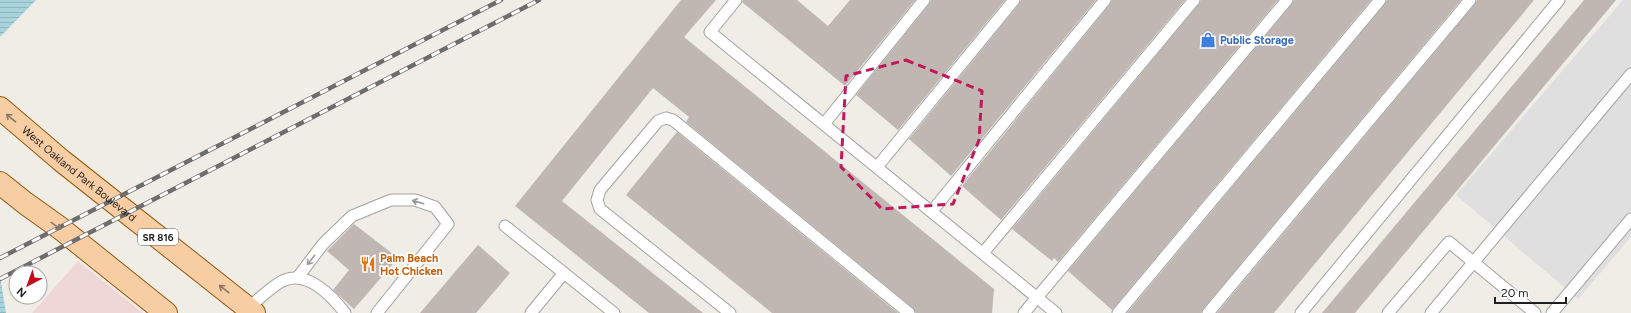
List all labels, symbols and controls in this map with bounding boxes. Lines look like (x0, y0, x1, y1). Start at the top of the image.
shop icon: Public Storage (1199, 31, 1217, 49)
place label: Public Storage (1220, 34, 1294, 47)
one-way arrow (6, 113, 17, 122)
street label: West Oakland Park Boulevard (19, 124, 139, 224)
one-way arrow (412, 197, 425, 205)
one-way arrow (51, 221, 62, 230)
road number: SR 816 (138, 229, 178, 245)
place label: Palm Beach Hot Chicken (380, 252, 443, 278)
one-way arrow (307, 254, 315, 265)
restaurant icon: Palm Beach Hot Chicken (359, 255, 377, 273)
north arrow (8, 265, 48, 305)
scale bar (1495, 279, 1566, 305)
text: N (14, 284, 29, 300)
one-way arrow (218, 284, 229, 293)
text: 20 m (1501, 286, 1529, 300)

